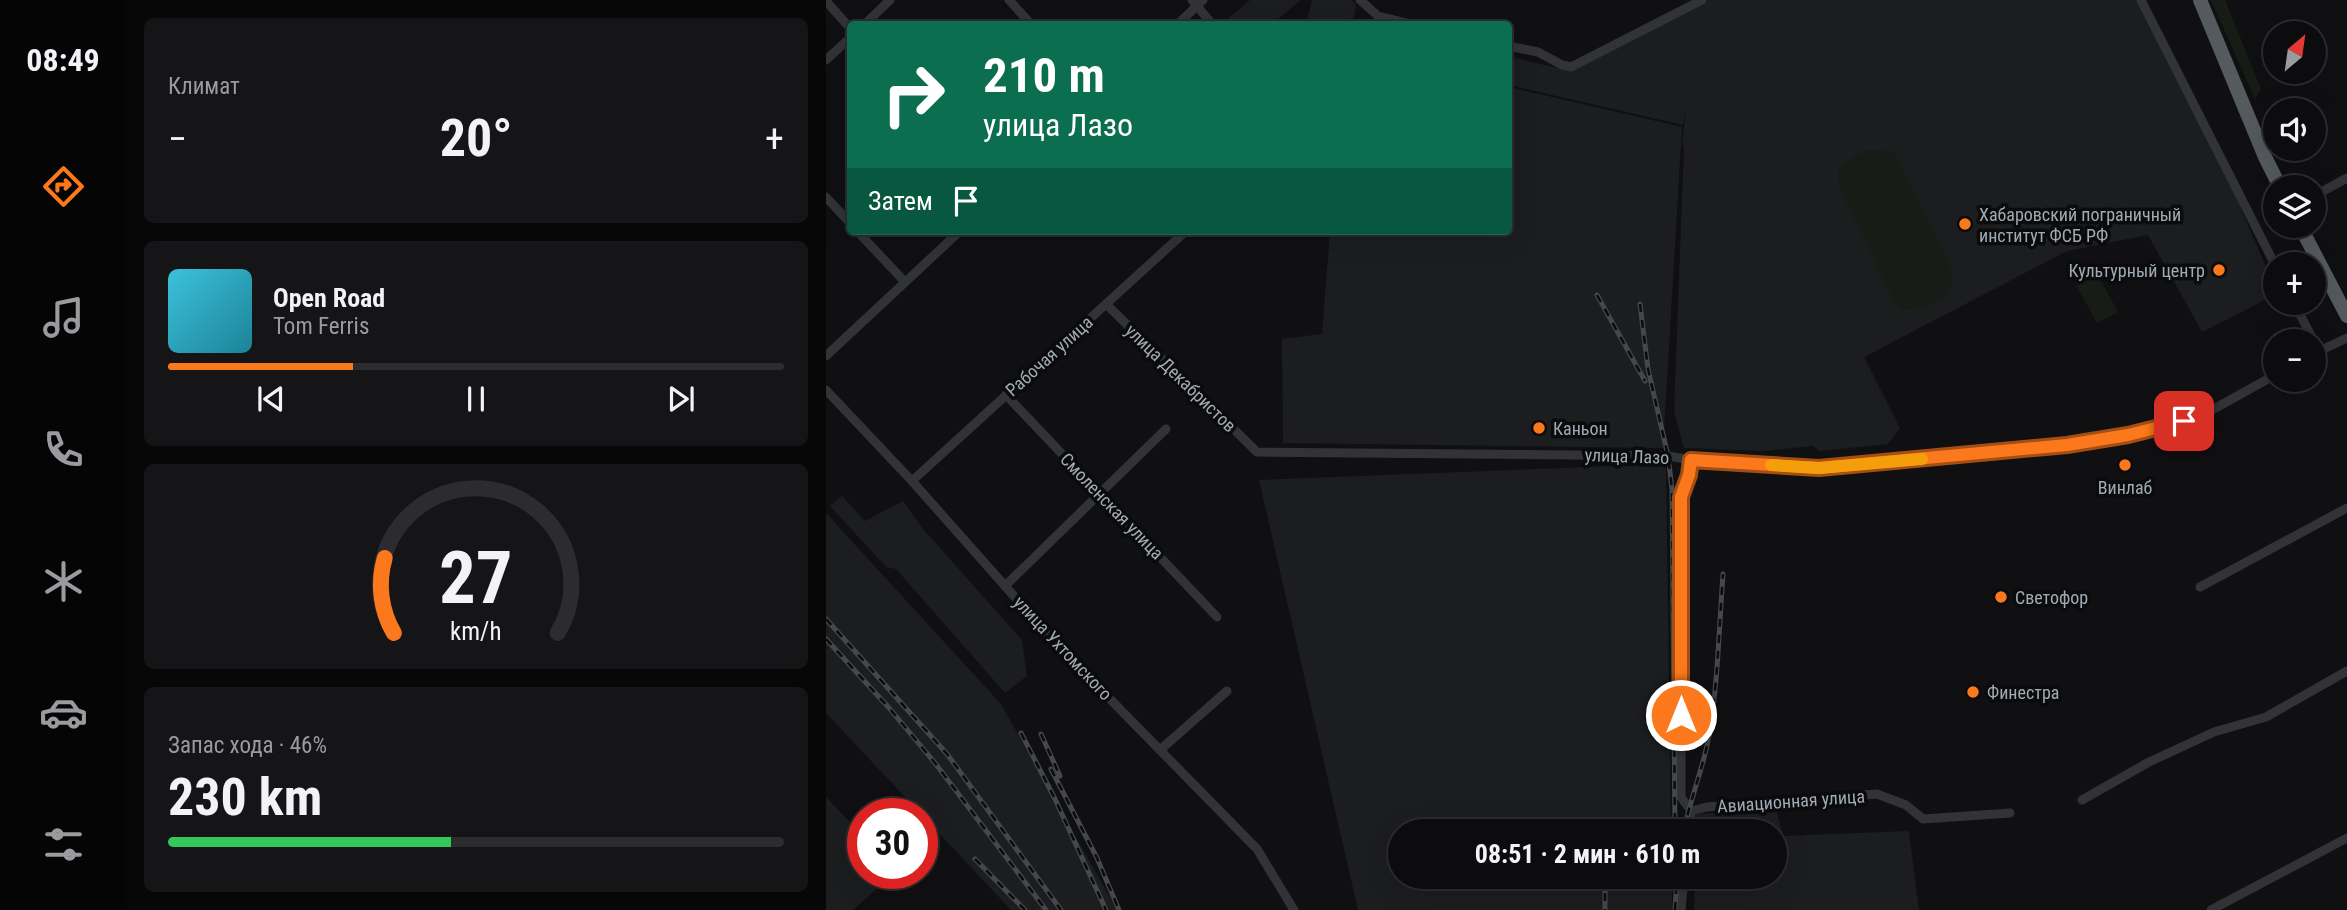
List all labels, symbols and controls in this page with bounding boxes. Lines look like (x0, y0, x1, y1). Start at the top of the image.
north arrow (2263, 21, 2326, 84)
map controls (2263, 21, 2326, 392)
text: 08:49 (26, 41, 100, 79)
text: 210 m (983, 47, 1105, 104)
icon: right (868, 49, 959, 140)
text: Климат (168, 73, 240, 100)
button: sound (2263, 98, 2326, 161)
text: улица Лазо (983, 106, 1133, 144)
text: 20° (440, 108, 512, 169)
text: − (168, 117, 187, 161)
text: + (765, 117, 784, 161)
icon: directions (39, 162, 88, 211)
button: layers (2263, 175, 2326, 238)
icon: arrive (947, 182, 985, 220)
text: Затем (868, 186, 933, 216)
place label: Хабаровский пограничный институт ФСБ РФ (1979, 204, 2181, 246)
marker: Хабаровский пограничный институт ФСБ РФ (1957, 216, 1973, 232)
button: + (2263, 252, 2326, 315)
place label: Культурный центр (2069, 260, 2205, 281)
marker: Культурный центр (2211, 262, 2227, 278)
text: Open Road (273, 283, 385, 313)
icon: music (39, 293, 88, 342)
street label: Рабочая улица (1001, 311, 1097, 401)
text: Tom Ferris (273, 313, 369, 340)
street label: улица Декабристов (1121, 320, 1241, 436)
button: − (2263, 329, 2326, 392)
icon: previous (252, 380, 290, 418)
icon: pause (457, 380, 495, 418)
icon: next (662, 380, 700, 418)
pin (2154, 391, 2214, 451)
icon: arrive (2165, 402, 2203, 440)
place label: Каньон (1553, 418, 1608, 439)
marker: Каньон (1531, 420, 1547, 436)
icon: phone (39, 425, 88, 474)
street label: улица Лазо (1584, 444, 1670, 468)
street label: Смоленская улица (1056, 449, 1168, 563)
marker: Винлаб (2117, 457, 2133, 473)
place label: Винлаб (2098, 477, 2153, 498)
text: 27 (439, 535, 513, 621)
icon: climate (39, 557, 88, 606)
place label: Светофор (2015, 587, 2088, 608)
marker: Светофор (1993, 589, 2009, 605)
street label: улица Ухтомского (1009, 592, 1117, 704)
text: km/h (450, 616, 502, 645)
position arrow (1644, 678, 1718, 752)
place label: Финестра (1987, 682, 2059, 703)
marker: Финестра (1965, 684, 1981, 700)
icon: car (39, 688, 88, 737)
text: Запас хода · 46% (168, 732, 327, 759)
text: 230 km (168, 767, 322, 828)
street label: Авиационная улица (1716, 785, 1866, 817)
speed limit sign: 30 (847, 798, 938, 889)
icon: filters (39, 820, 88, 869)
text: 08:51 · 2 мин · 610 m (1475, 839, 1700, 869)

